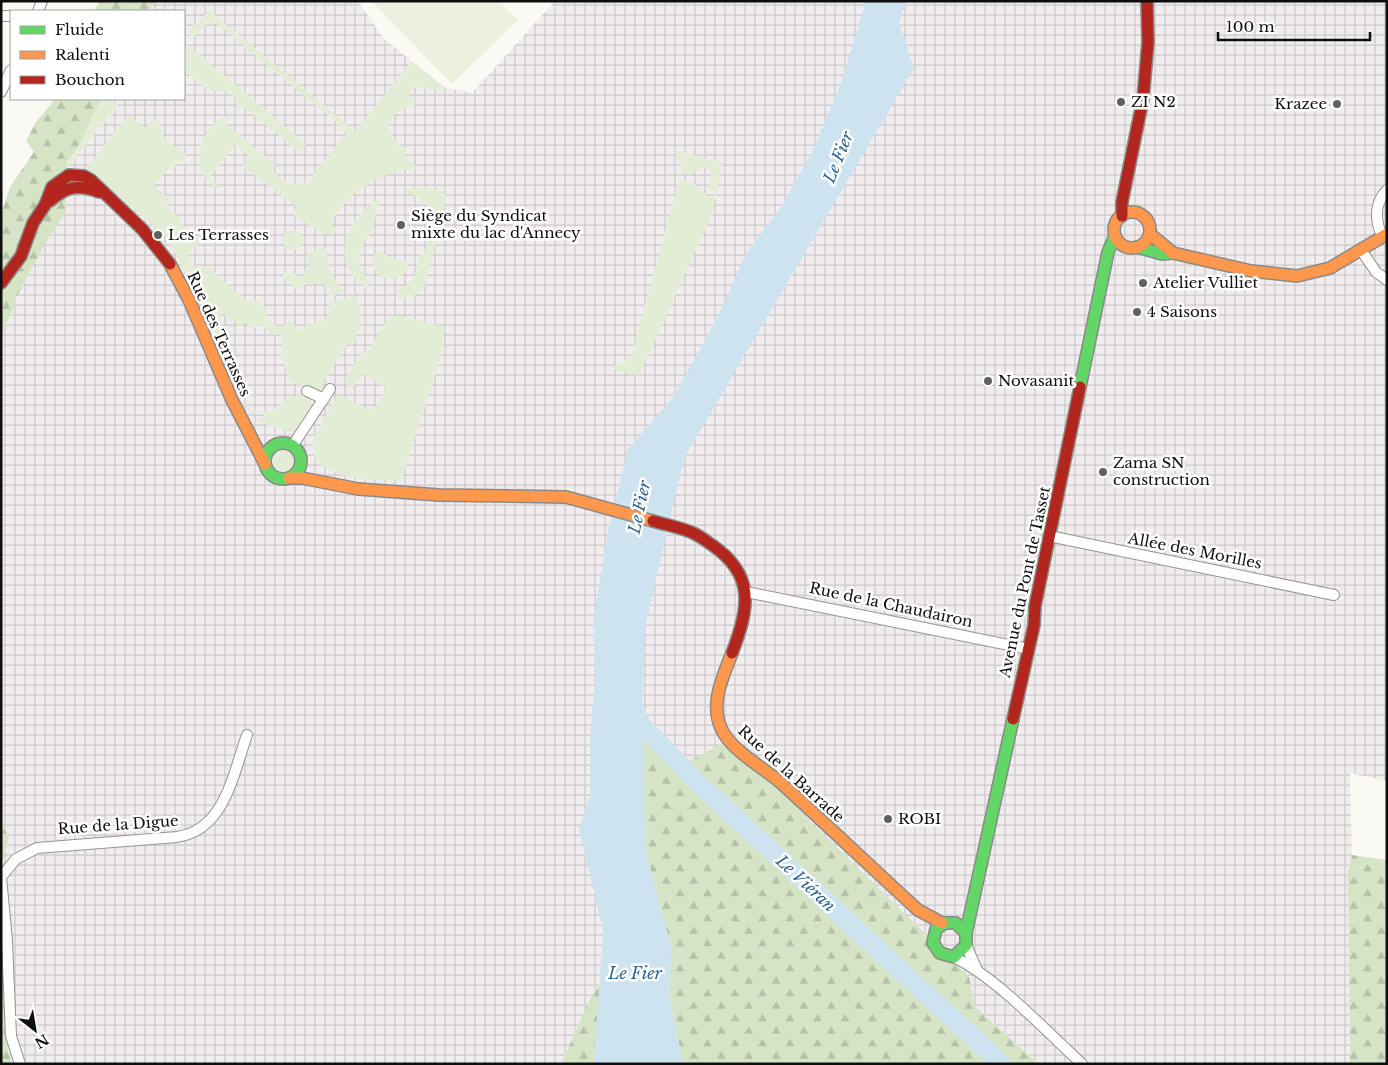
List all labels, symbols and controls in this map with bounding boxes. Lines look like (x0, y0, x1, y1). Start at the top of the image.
legend (10, 10, 185, 100)
scale bar (1218, 10, 1370, 42)
text: 100 m (1226, 17, 1275, 36)
text: Fluide (55, 20, 104, 39)
text: Ralenti (55, 45, 110, 64)
text: Bouchon (55, 70, 125, 89)
place label: ZI N2 (1131, 92, 1176, 111)
place label: Krazee (1274, 94, 1327, 113)
marker: ZI N2 (1115, 96, 1127, 108)
marker: Krazee (1331, 98, 1343, 110)
water label: Le Fier (818, 128, 858, 187)
place label: Siège du Syndicat mixte du lac d'Annecy (411, 206, 581, 242)
marker: Siège du Syndicat mixte du lac d'Annecy (395, 219, 407, 231)
place label: Les Terrasses (168, 225, 269, 244)
marker: Les Terrasses (152, 229, 164, 241)
street label: Rue des Terrasses (183, 268, 256, 399)
place label: Atelier Vulliet (1152, 273, 1259, 292)
marker: Atelier Vulliet (1137, 277, 1149, 289)
place label: 4 Saisons (1147, 302, 1217, 321)
marker: 4 Saisons (1131, 306, 1143, 318)
place label: Novasanit (998, 371, 1074, 390)
marker: Novasanit (982, 375, 994, 387)
place label: Zama SN construction (1113, 453, 1210, 489)
marker: Zama SN construction (1097, 466, 1109, 478)
water label: Le Fier (623, 478, 654, 536)
street label: Avenue du Pont de Tasset (995, 484, 1054, 680)
street label: Allée des Morilles (1126, 528, 1264, 573)
street label: Rue de la Chaudairon (808, 578, 975, 631)
street label: Rue de la Barrade (734, 721, 848, 826)
place label: ROBI (898, 809, 941, 828)
street label: Rue de la Digue (57, 811, 179, 838)
marker: ROBI (882, 813, 894, 825)
water label: Le Viéran (771, 850, 840, 915)
water label: Le Fier (607, 963, 662, 983)
north arrow (10, 1005, 60, 1055)
text: N (31, 1030, 52, 1052)

